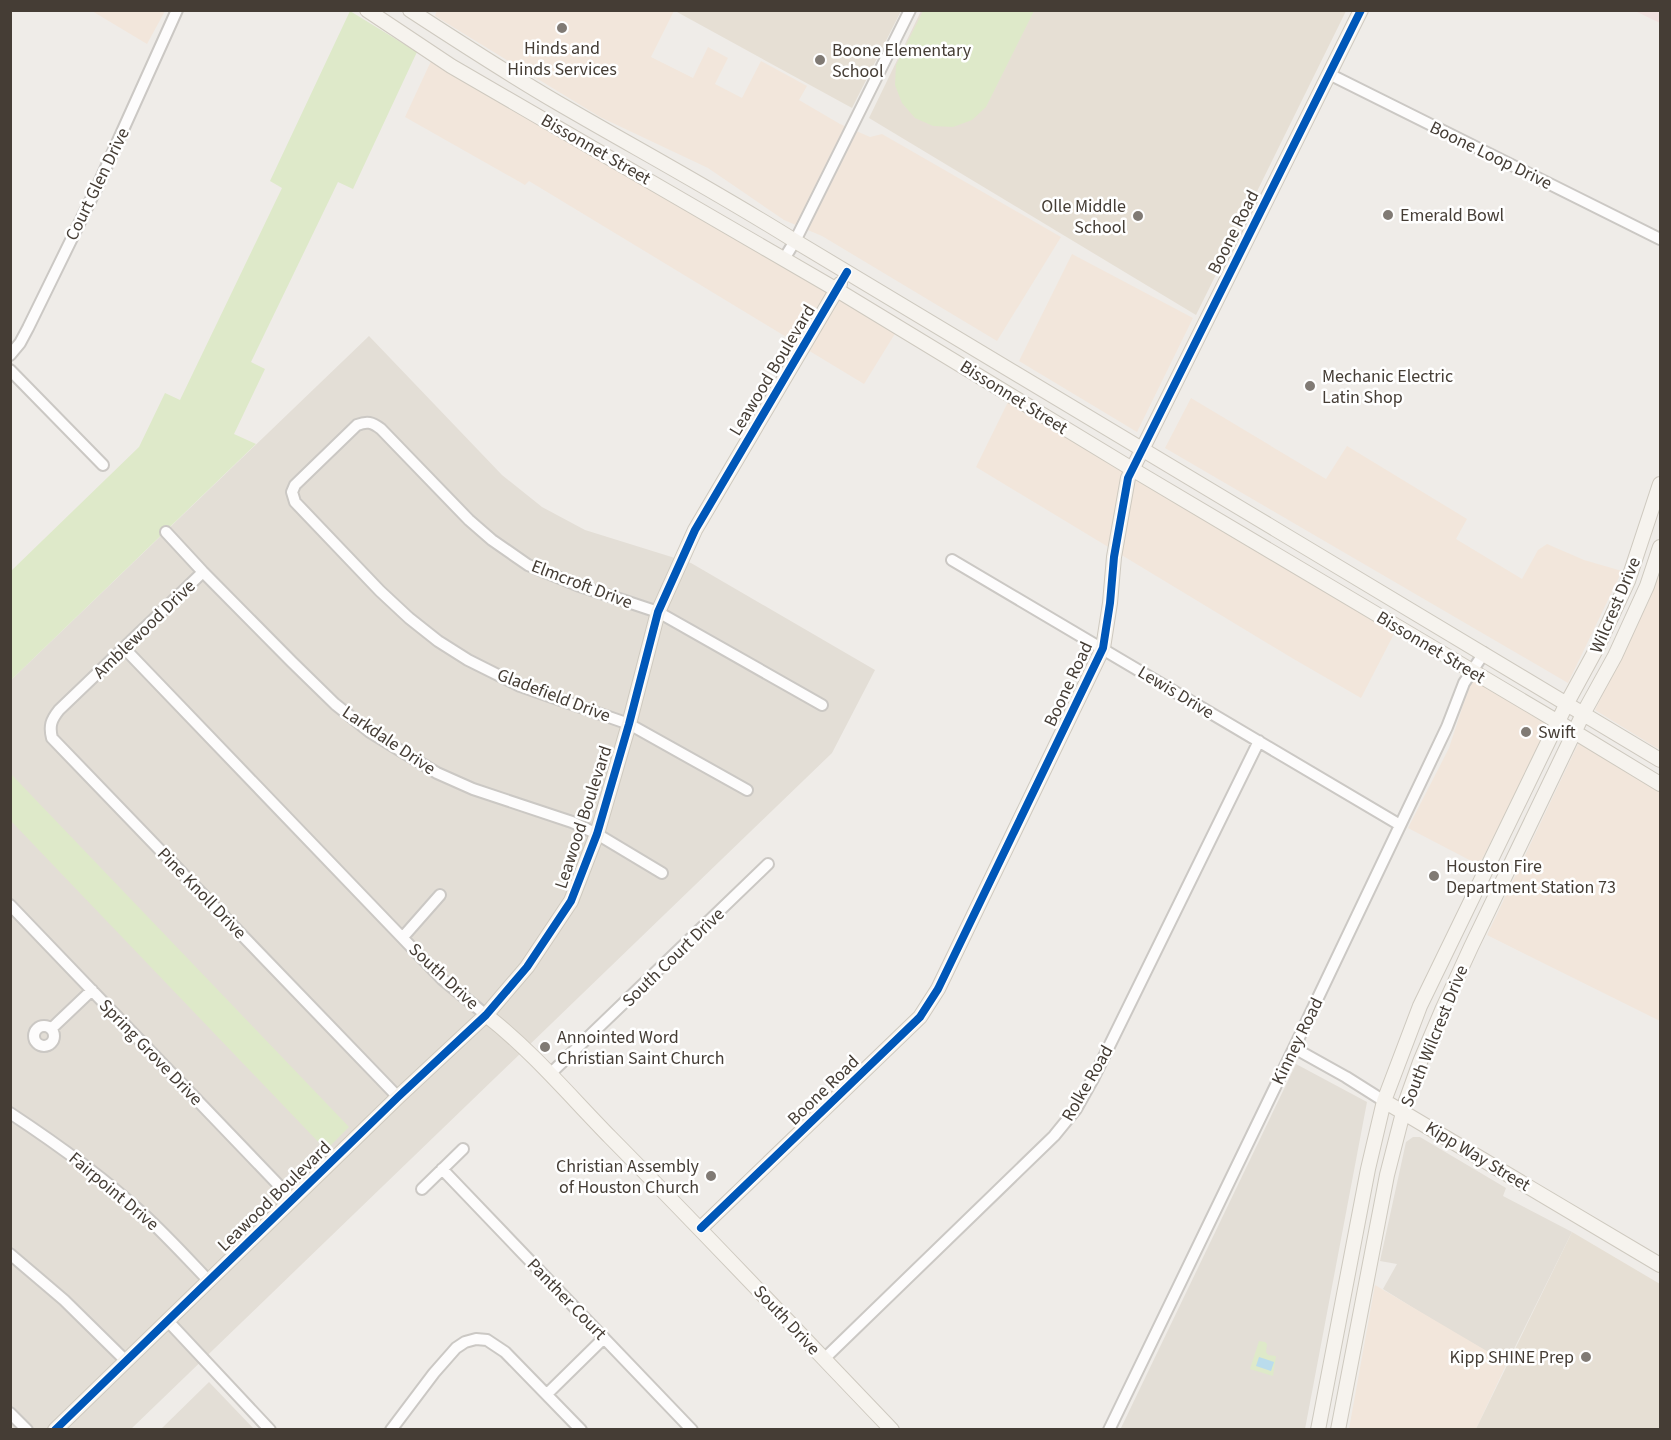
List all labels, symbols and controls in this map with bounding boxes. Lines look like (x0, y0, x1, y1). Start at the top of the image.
marker: Hinds and Hinds Services (555, 21, 569, 35)
place label: Hinds and Hinds Services (507, 36, 617, 82)
place label: Boone Elementary School (832, 38, 972, 84)
marker: Boone Elementary School (813, 53, 827, 67)
street label: Bissonnet Street (536, 108, 655, 191)
street label: Boone Loop Drive (1425, 115, 1556, 196)
street label: Court Glen Drive (59, 123, 136, 245)
street label: Boone Road (1202, 186, 1265, 278)
place label: Olle Middle School (1041, 194, 1126, 240)
place label: Emerald Bowl (1400, 203, 1504, 228)
marker: Emerald Bowl (1381, 208, 1395, 222)
marker: Olle Middle School (1131, 209, 1145, 223)
street label: Leawood Boulevard (723, 300, 822, 441)
street label: Bissonnet Street (955, 354, 1073, 441)
place label: Mechanic Electric Latin Shop (1322, 364, 1453, 410)
marker: Mechanic Electric Latin Shop (1303, 379, 1317, 393)
street label: Wilcrest Drive (1584, 553, 1647, 657)
street label: Elmcroft Drive (528, 554, 636, 615)
street label: Amblewood Drive (88, 574, 201, 685)
street label: Bissonnet Street (1372, 605, 1490, 690)
street label: Boone Road (1038, 638, 1099, 731)
street label: Lewis Drive (1133, 660, 1219, 725)
street label: Gladefield Drive (494, 662, 614, 729)
street label: Larkdale Drive (337, 700, 440, 781)
place label: Swift (1538, 720, 1576, 745)
marker: Swift (1519, 725, 1533, 739)
street label: Leawood Boulevard (549, 742, 618, 892)
street label: Pine Knoll Drive (151, 842, 252, 945)
place label: Houston Fire Department Station 73 (1446, 854, 1616, 900)
marker: Houston Fire Department Station 73 (1427, 869, 1441, 883)
street label: South Court Drive (617, 902, 730, 1013)
street label: South Drive (403, 937, 484, 1015)
street label: South Wilcrest Drive (1395, 961, 1474, 1111)
street label: Spring Grove Drive (93, 993, 208, 1111)
street label: Kinney Road (1266, 993, 1329, 1089)
place label: Annointed Word Christian Saint Church (557, 1025, 725, 1071)
marker: Annointed Word Christian Saint Church (538, 1040, 552, 1054)
street label: Rolke Road (1056, 1041, 1119, 1126)
street label: Boone Road (782, 1050, 865, 1131)
street label: Kipp Way Street (1421, 1115, 1535, 1198)
street label: Leawood Boulevard (212, 1136, 337, 1257)
street label: Fairpoint Drive (63, 1146, 164, 1237)
place label: Christian Assembly of Houston Church (556, 1154, 700, 1200)
marker: Christian Assembly of Houston Church (704, 1169, 718, 1183)
street label: Panther Court (521, 1253, 612, 1346)
street label: South Drive (748, 1280, 826, 1361)
place label: Kipp SHINE Prep (1450, 1345, 1574, 1370)
marker: Kipp SHINE Prep (1579, 1350, 1593, 1364)

